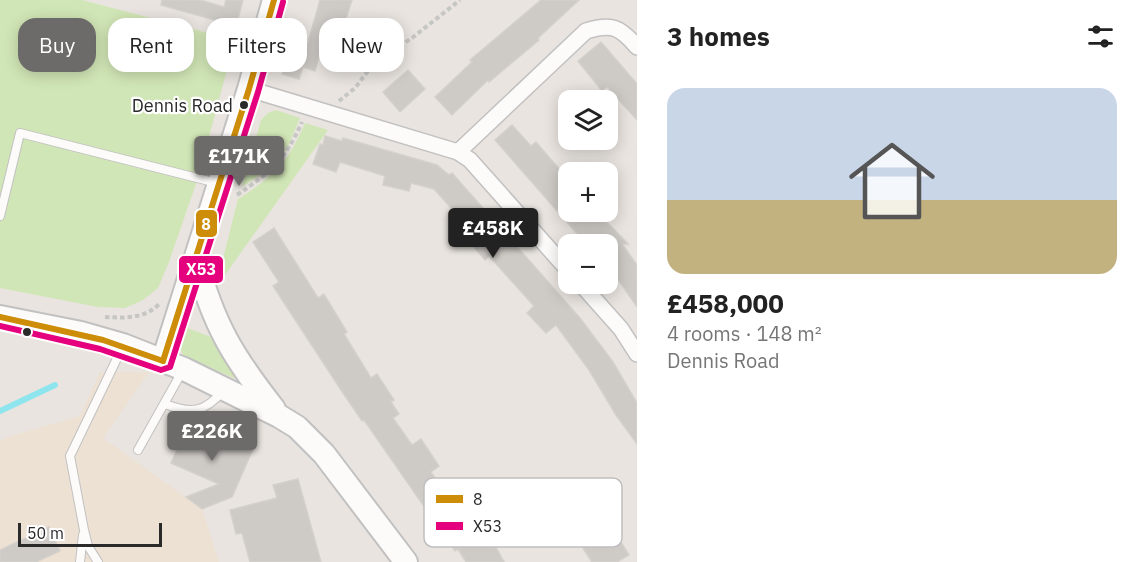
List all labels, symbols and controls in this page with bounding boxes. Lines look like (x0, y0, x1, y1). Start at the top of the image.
chip: Buy (18, 18, 96, 72)
chip: Rent (108, 18, 194, 72)
chip: Filters (206, 18, 307, 72)
chip: New (319, 18, 404, 72)
text: 3 homes (667, 19, 770, 53)
icon: filters (1084, 20, 1117, 53)
map controls (558, 90, 618, 294)
button: layers (558, 90, 618, 150)
place label: Dennis Road (132, 94, 233, 117)
marker: Dennis Road (238, 99, 250, 111)
icon: home (838, 127, 946, 235)
pin: £171K (197, 136, 281, 187)
text: £171K (208, 142, 270, 169)
button: + (558, 162, 618, 222)
pin: £458K (451, 208, 535, 259)
line badge: 8 (195, 209, 218, 238)
text: 8 (201, 214, 211, 234)
text: £458K (462, 214, 524, 241)
button: − (558, 234, 618, 294)
line badge: X53 (178, 255, 224, 284)
text: X53 (186, 259, 216, 279)
text: £458,000 (667, 286, 784, 320)
text: 4 rooms · 148 m² (667, 320, 822, 347)
unlabelled marker (21, 326, 33, 338)
text: Dennis Road (667, 347, 780, 374)
pin: £226K (170, 411, 254, 462)
text: £226K (181, 417, 243, 444)
legend (424, 478, 622, 547)
text: 8 (473, 489, 483, 509)
text: X53 (473, 516, 502, 536)
scale bar (18, 520, 162, 548)
text: 50 m (27, 523, 64, 543)

